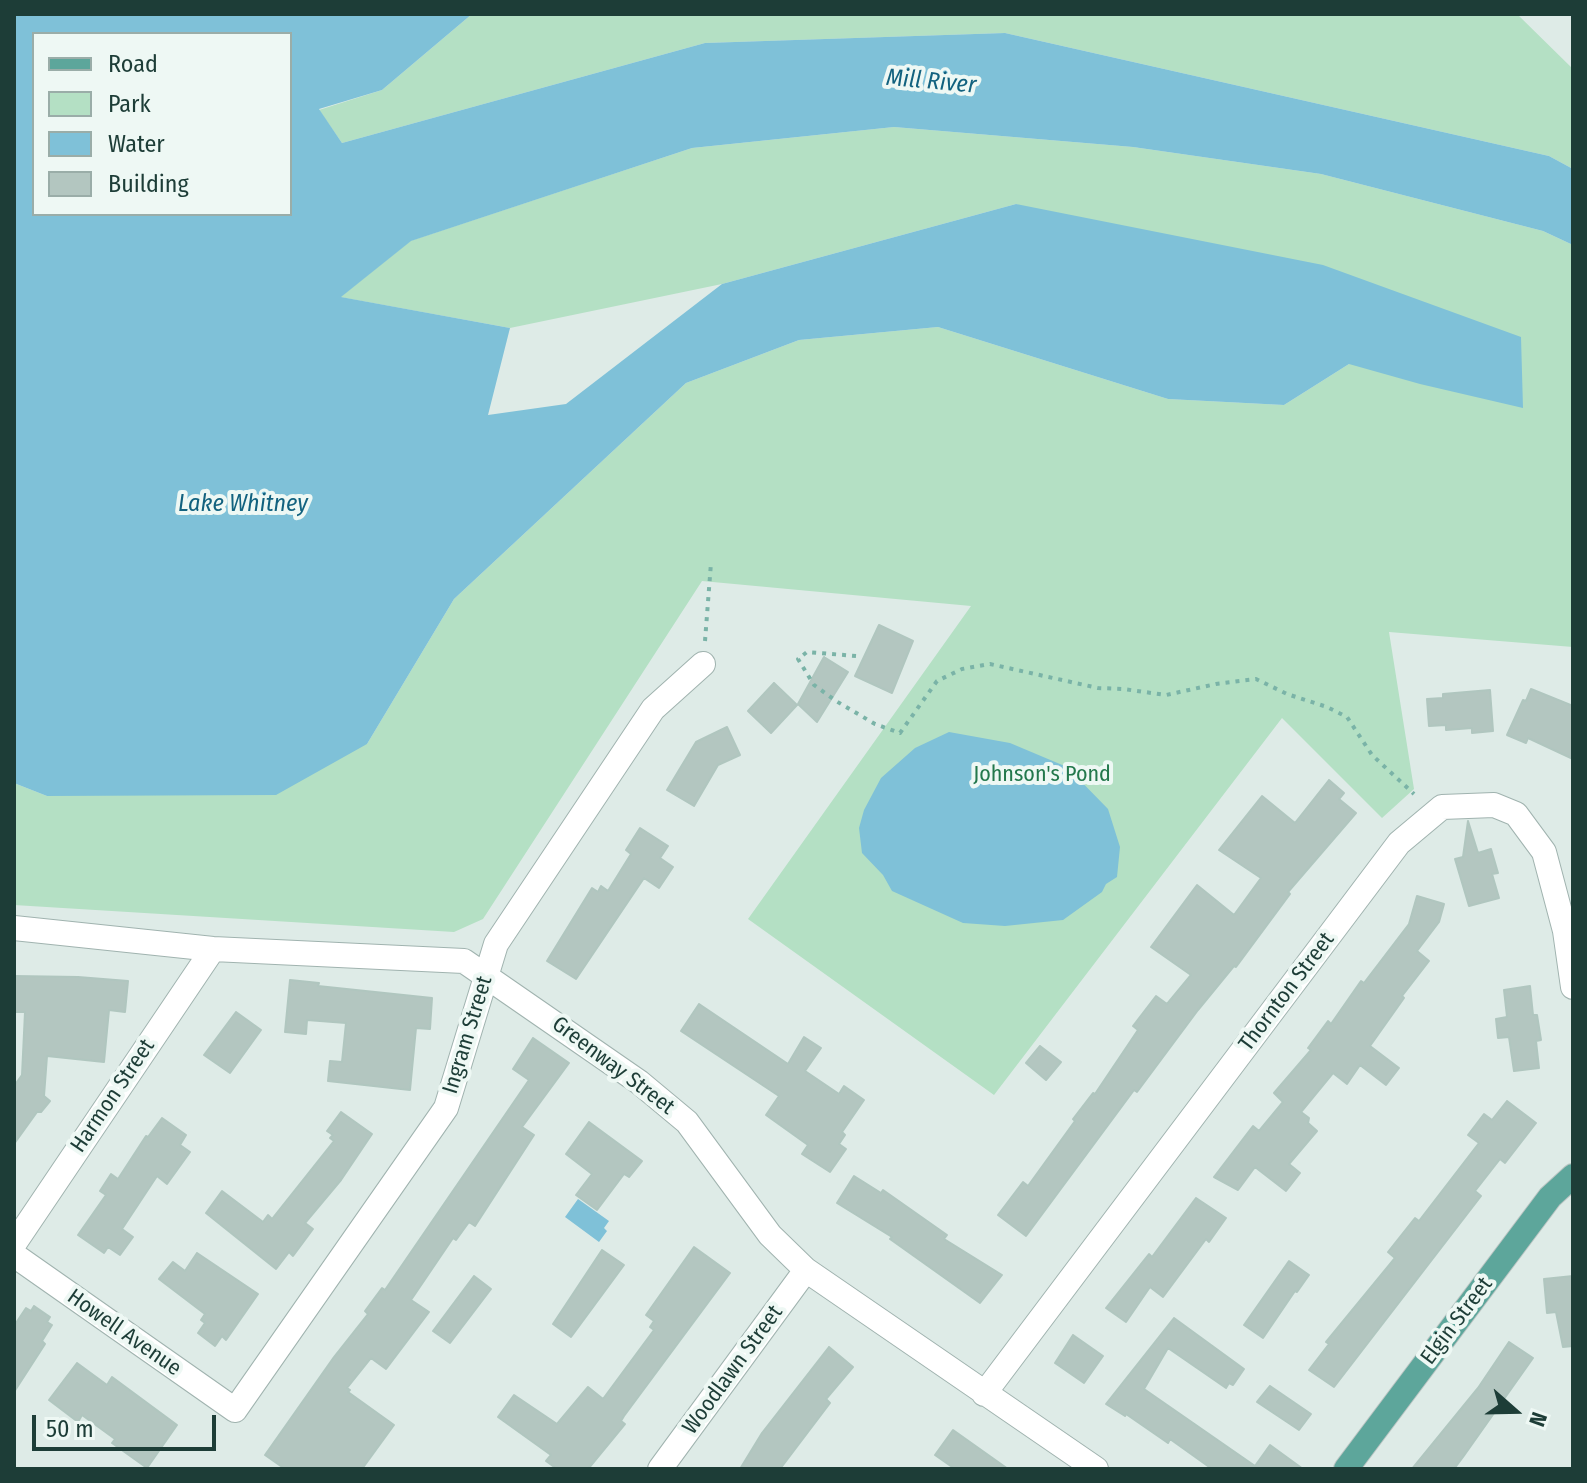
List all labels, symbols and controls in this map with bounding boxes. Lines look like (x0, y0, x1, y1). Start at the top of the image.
legend (32, 32, 292, 216)
text: Road (108, 50, 158, 78)
water label: Mill River (885, 64, 977, 100)
text: Park (108, 90, 151, 118)
text: Water (108, 130, 165, 158)
text: Building (108, 170, 189, 198)
water label: Lake Whitney (178, 490, 308, 518)
park label: Johnson's Pond (973, 762, 1111, 788)
street label: Thornton Street (1234, 927, 1340, 1057)
street label: Ingram Street (438, 973, 498, 1097)
street label: Greenway Street (546, 1011, 680, 1121)
street label: Harmon Street (65, 1034, 161, 1158)
street label: Elgin Street (1416, 1272, 1498, 1370)
street label: Howell Avenue (62, 1284, 186, 1382)
street label: Woodlawn Street (677, 1300, 789, 1440)
north arrow (1475, 1371, 1555, 1451)
scale bar (36, 1399, 220, 1449)
text: N (1523, 1409, 1553, 1430)
text: 50 m (46, 1415, 94, 1443)

